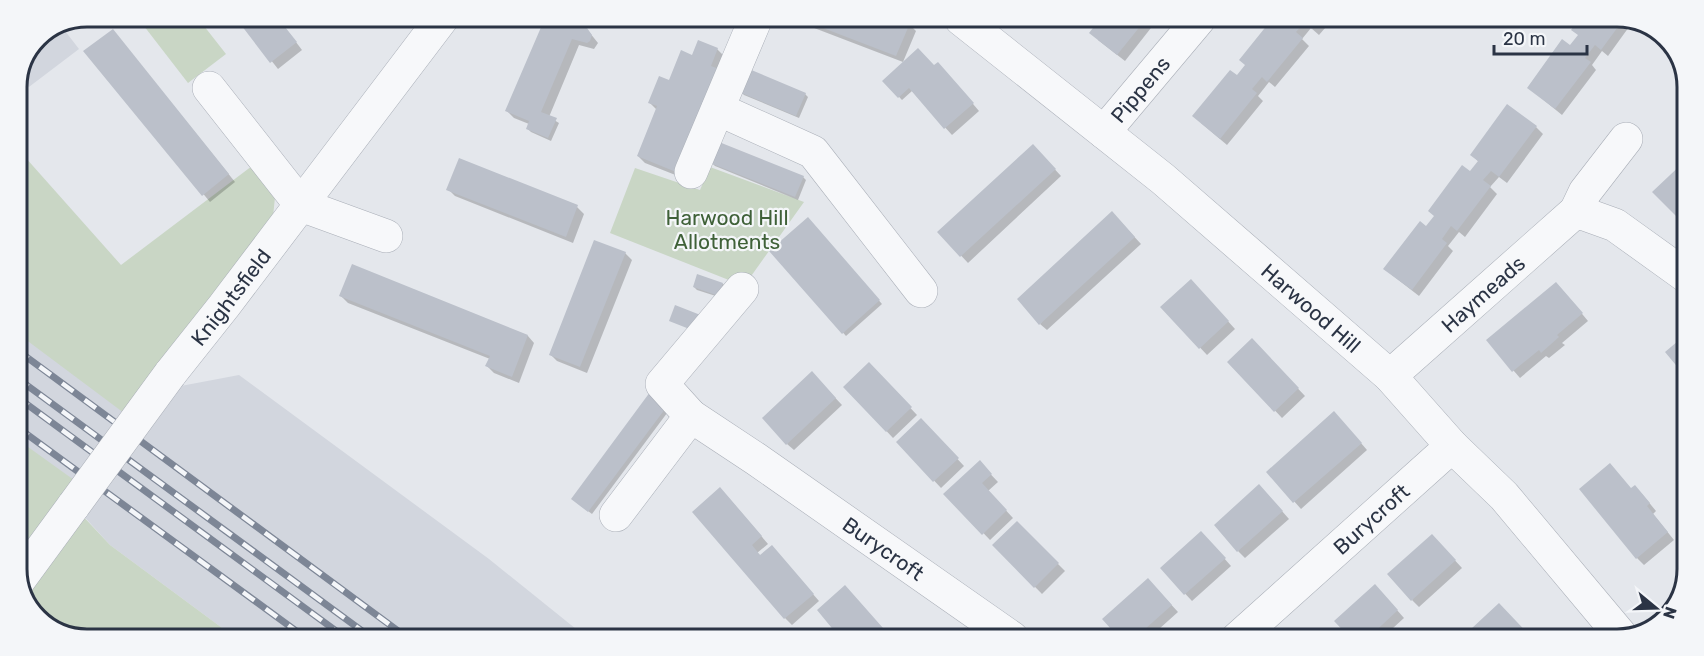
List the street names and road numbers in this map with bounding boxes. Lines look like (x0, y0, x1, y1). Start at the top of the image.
street label: Pippens (1105, 51, 1175, 127)
street label: Knightsfield (185, 244, 276, 350)
street label: Haymeads (1436, 250, 1530, 337)
street label: Harwood Hill (1257, 258, 1366, 357)
street label: Burycroft (1328, 478, 1414, 559)
street label: Burycroft (838, 511, 929, 585)

